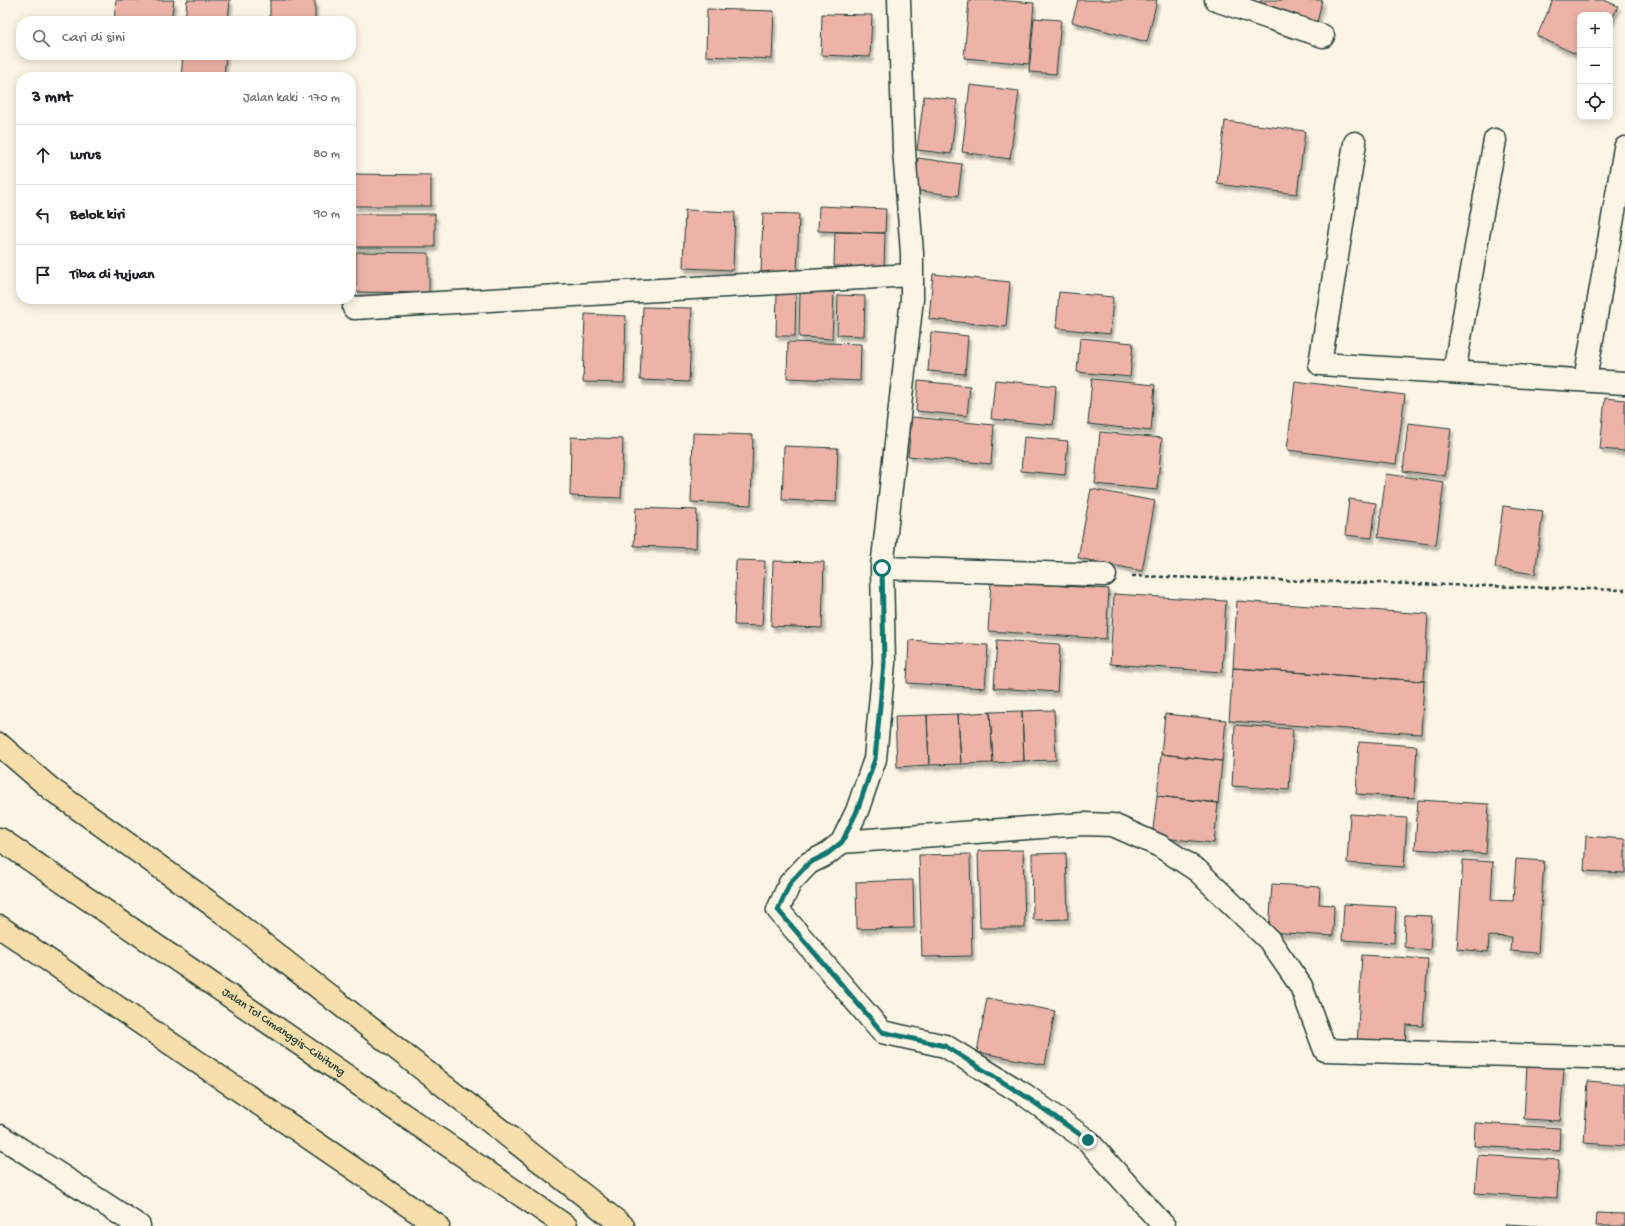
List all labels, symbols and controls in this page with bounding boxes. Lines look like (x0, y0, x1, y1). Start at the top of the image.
map controls (1577, 12, 1613, 120)
button: + (1577, 12, 1613, 48)
search box (16, 16, 356, 60)
icon: search (30, 27, 52, 49)
text: Cari di sini (62, 29, 125, 47)
button: − (1577, 48, 1613, 84)
button: locate (1577, 84, 1613, 120)
text: 3 mnt (32, 88, 72, 108)
text: Jalan kaki · 170 m (243, 91, 340, 106)
icon: ahead (32, 144, 54, 166)
text: Lurus (70, 146, 100, 164)
text: 80 m (313, 147, 340, 162)
icon: left (32, 204, 54, 226)
text: Belok kiri (70, 206, 125, 224)
text: 90 m (314, 207, 340, 222)
icon: arrive (32, 264, 54, 286)
text: Tiba di tujuan (70, 266, 154, 284)
route start (873, 559, 891, 577)
street label: Jalan Tol Cimanggis–Cibitung (219, 985, 348, 1080)
route end (1079, 1131, 1097, 1149)

